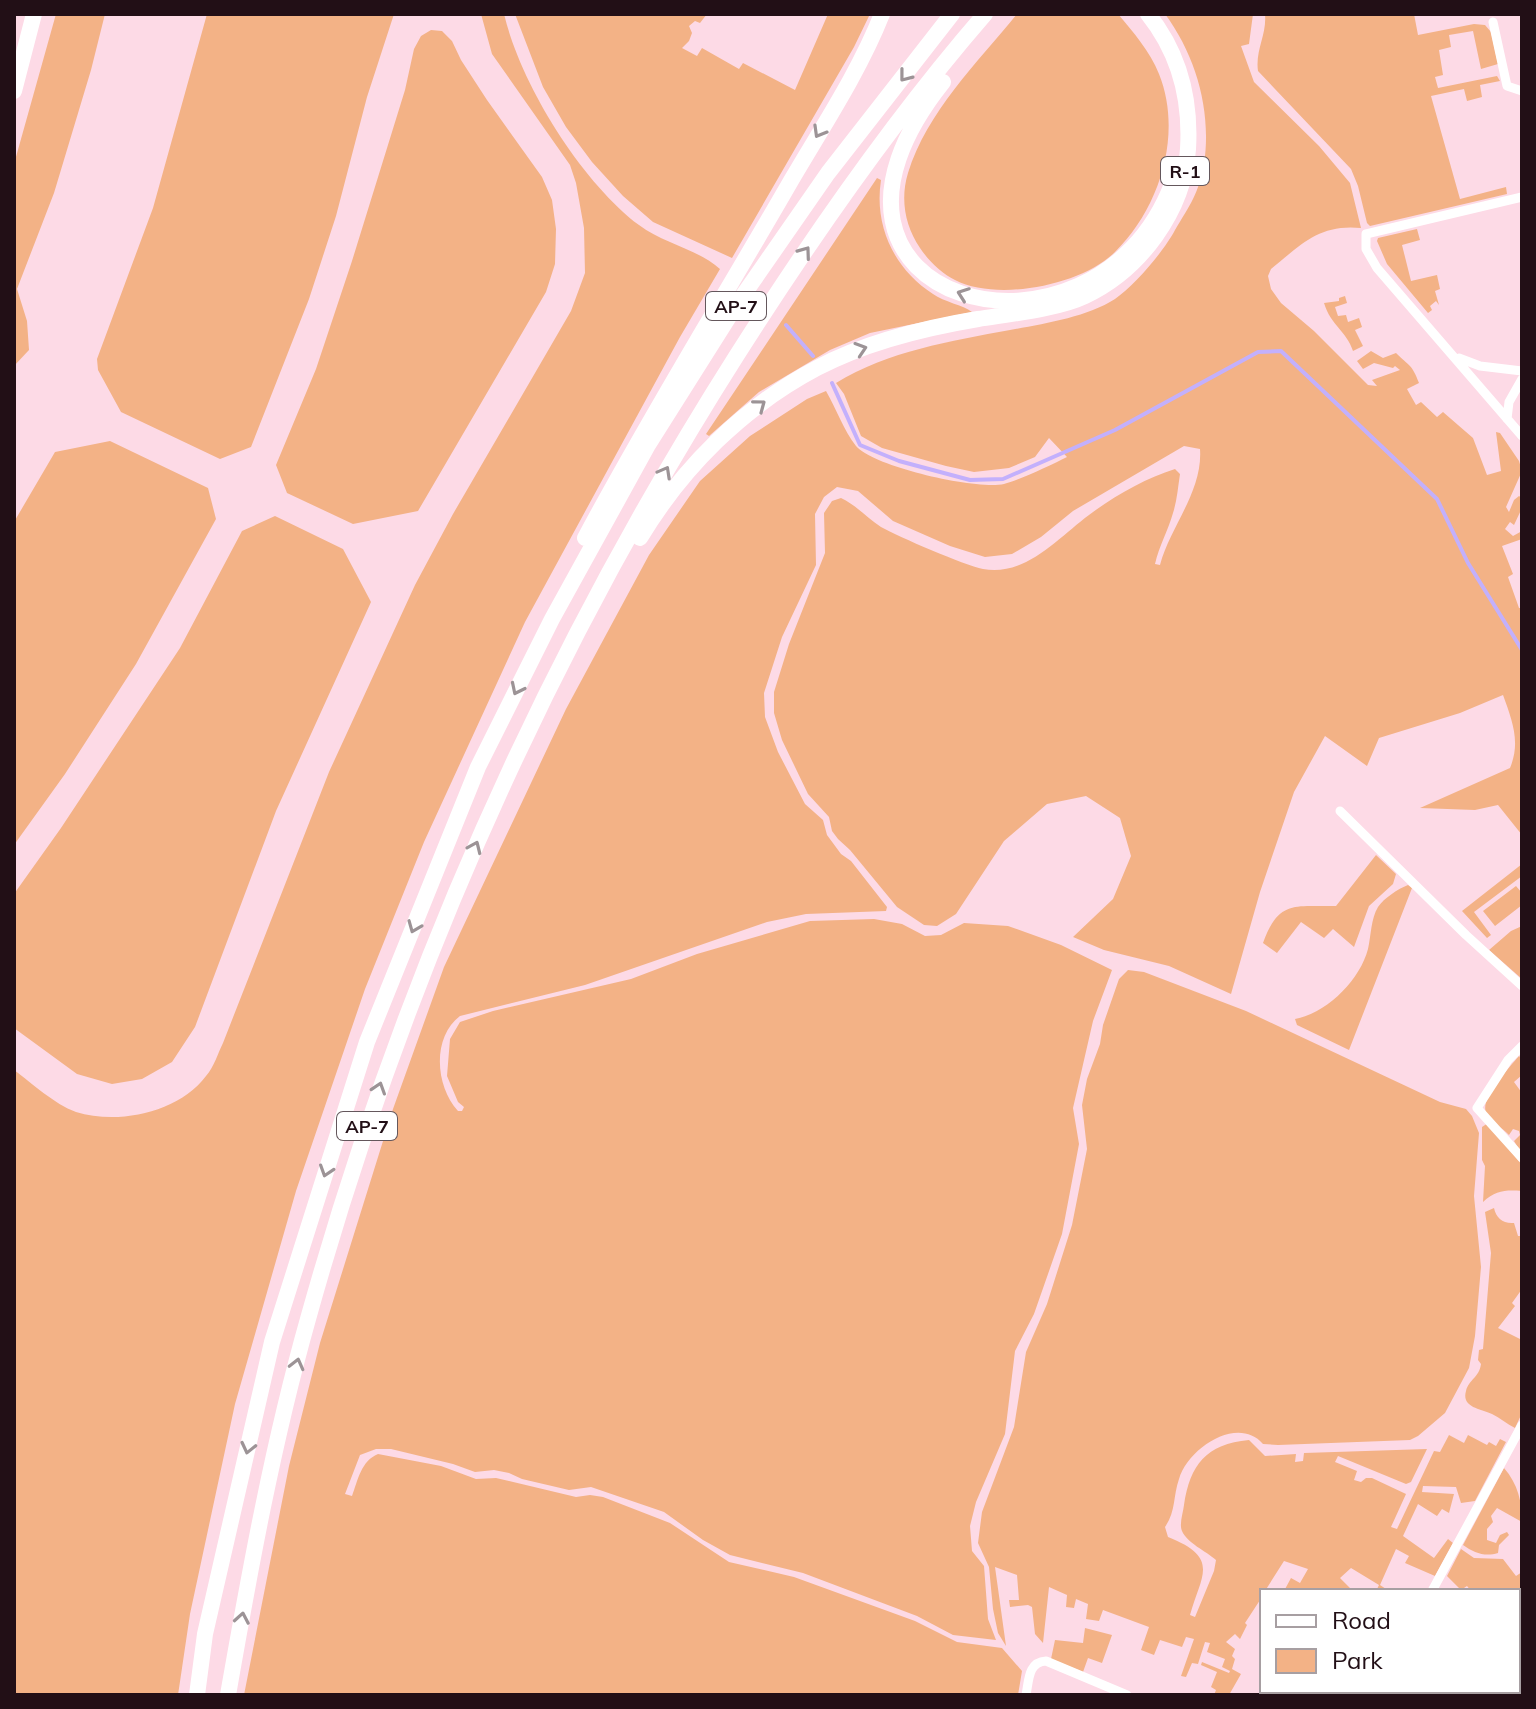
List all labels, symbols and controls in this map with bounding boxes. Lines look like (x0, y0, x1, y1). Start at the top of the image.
one-way arrow (900, 67, 914, 81)
one-way arrow (813, 123, 829, 138)
road number: R-1 (1161, 157, 1209, 185)
one-way arrow (795, 247, 810, 261)
one-way arrow (957, 288, 971, 304)
road number: AP-7 (706, 292, 766, 320)
one-way arrow (853, 343, 867, 359)
one-way arrow (751, 400, 766, 415)
one-way arrow (655, 466, 671, 480)
one-way arrow (512, 680, 527, 695)
one-way arrow (466, 841, 482, 855)
one-way arrow (407, 919, 423, 933)
one-way arrow (370, 1082, 386, 1096)
road number: AP-7 (337, 1112, 397, 1140)
one-way arrow (319, 1164, 335, 1178)
one-way arrow (288, 1358, 305, 1372)
one-way arrow (240, 1441, 257, 1455)
legend (1260, 1589, 1520, 1693)
text: Road (1332, 1605, 1391, 1635)
one-way arrow (232, 1611, 249, 1625)
text: Park (1332, 1645, 1383, 1675)

